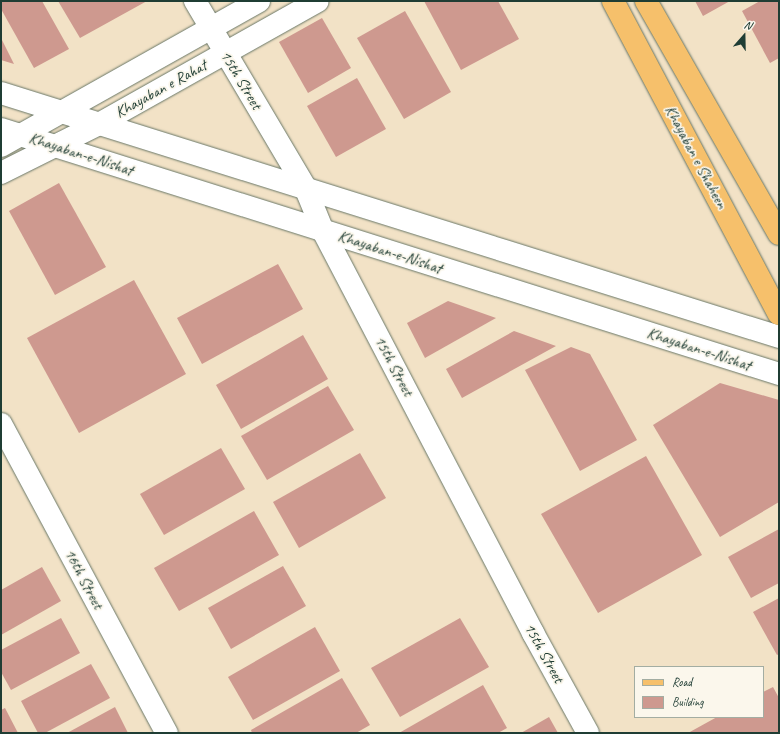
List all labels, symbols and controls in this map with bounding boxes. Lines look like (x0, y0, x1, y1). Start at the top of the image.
north arrow (724, 16, 764, 56)
text: N (743, 17, 754, 32)
street label: 15th Street (216, 47, 266, 113)
street label: Khayaban e Rahat (111, 56, 211, 122)
street label: Khayaban e Shaheen (660, 102, 732, 212)
street label: Khayaban-e-Nishat (27, 128, 135, 180)
street label: Khayaban-e-Nishat (336, 226, 444, 278)
street label: Khayaban-e-Nishat (645, 323, 753, 375)
street label: 15th Street (370, 332, 418, 400)
street label: 16th Street (60, 545, 108, 613)
street label: 15th Street (520, 620, 568, 686)
legend (634, 666, 764, 718)
text: Road (672, 674, 692, 690)
text: Building (672, 694, 704, 710)

